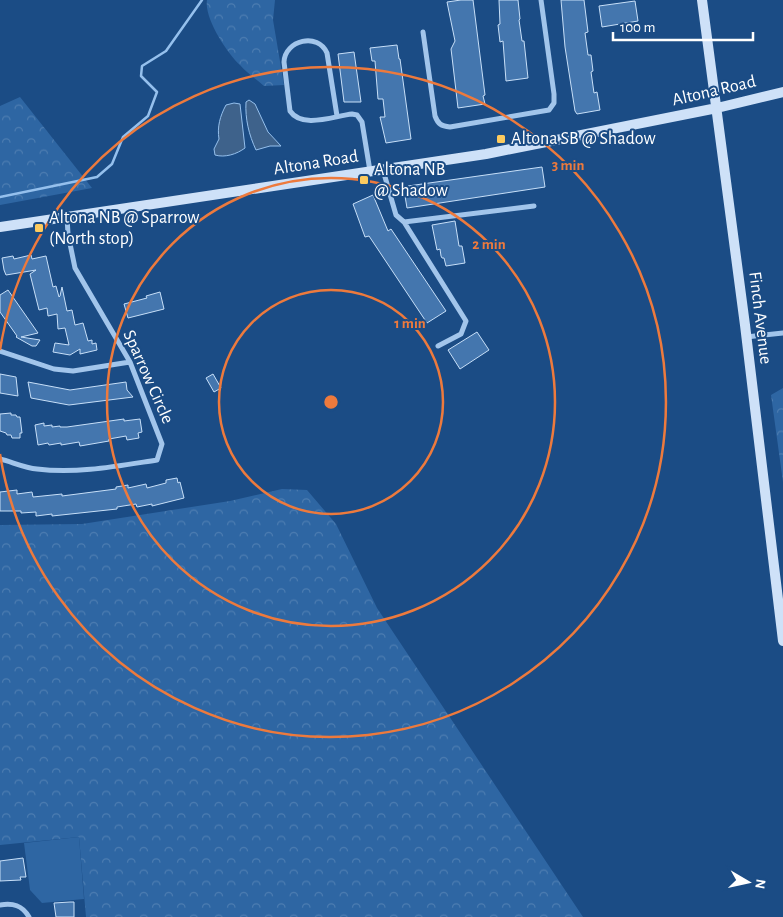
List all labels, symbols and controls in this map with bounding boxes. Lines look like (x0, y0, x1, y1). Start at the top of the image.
scale bar (613, 10, 753, 42)
text: 100 m (620, 20, 655, 35)
street label: Altona Road (670, 73, 758, 109)
place label: Altona SB @ Shadow (511, 130, 656, 148)
marker: Altona SB @ Shadow (495, 133, 507, 145)
street label: Altona Road (272, 147, 360, 179)
text: 3 min (552, 158, 584, 173)
place label: Altona NB @ Shadow (374, 161, 448, 200)
marker: Altona NB @ Shadow (358, 174, 370, 186)
place label: Altona NB @ Sparrow (North stop) (49, 209, 199, 248)
marker: Altona NB @ Sparrow (North stop) (33, 222, 45, 234)
text: 2 min (472, 237, 506, 252)
street label: Finch Avenue (745, 271, 775, 365)
text: 1 min (394, 316, 426, 331)
street label: Sparrow Circle (119, 328, 177, 426)
centre of rings (322, 393, 340, 411)
north arrow (723, 857, 773, 907)
text: N (752, 878, 768, 890)

